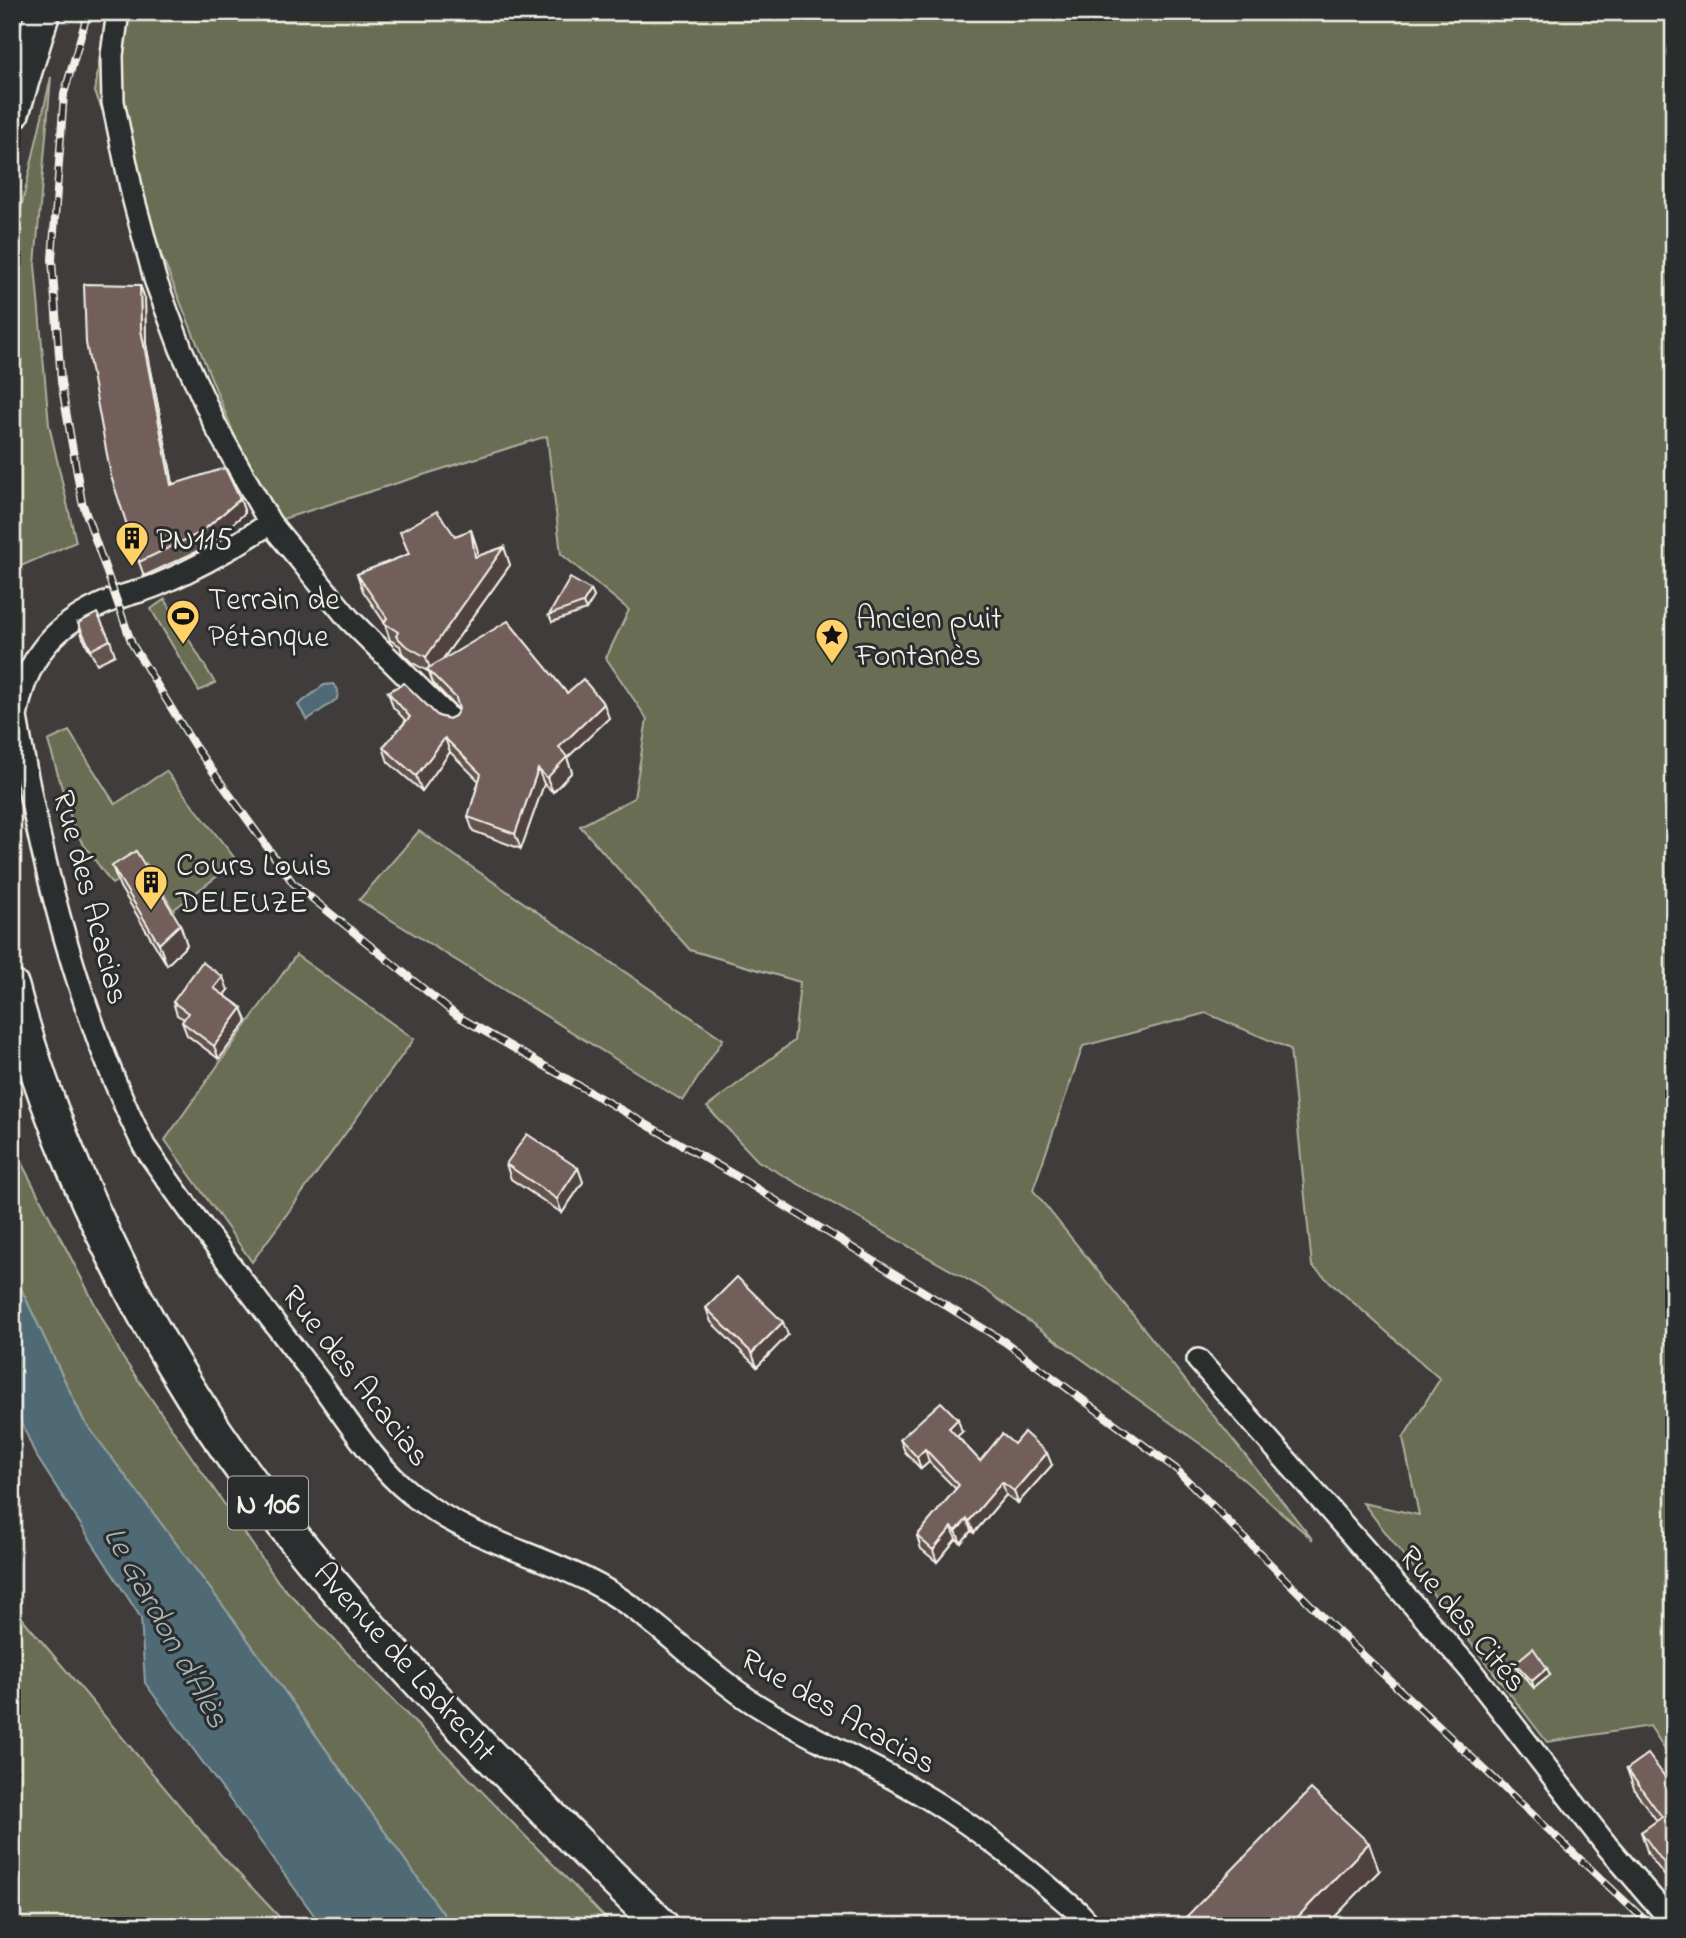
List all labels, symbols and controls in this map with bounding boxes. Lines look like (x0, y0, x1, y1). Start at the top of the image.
place label: PN115 (156, 518, 233, 565)
building icon: PN115 (113, 519, 151, 568)
place label: Terrain de Pétanque (208, 578, 340, 662)
sports icon: Terrain de Pétanque (164, 597, 202, 646)
place label: Ancien puit Fontanès (855, 597, 1002, 681)
place icon: Ancien puit Fontanès (813, 616, 851, 665)
street label: Rue des Acacias (38, 786, 140, 1010)
place label: Cours Louis DELEUZE (175, 844, 331, 928)
building icon: Cours Louis DELEUZE (132, 863, 170, 912)
street label: Rue des Acacias (268, 1276, 440, 1478)
road number: N 106 (228, 1476, 308, 1530)
water label: Le Gardon d'Alès (89, 1518, 240, 1738)
street label: Rue des Cités (1386, 1536, 1537, 1704)
street label: Avenue de Ladrecht (300, 1553, 507, 1774)
street label: Rue des Acacias (730, 1638, 944, 1788)

